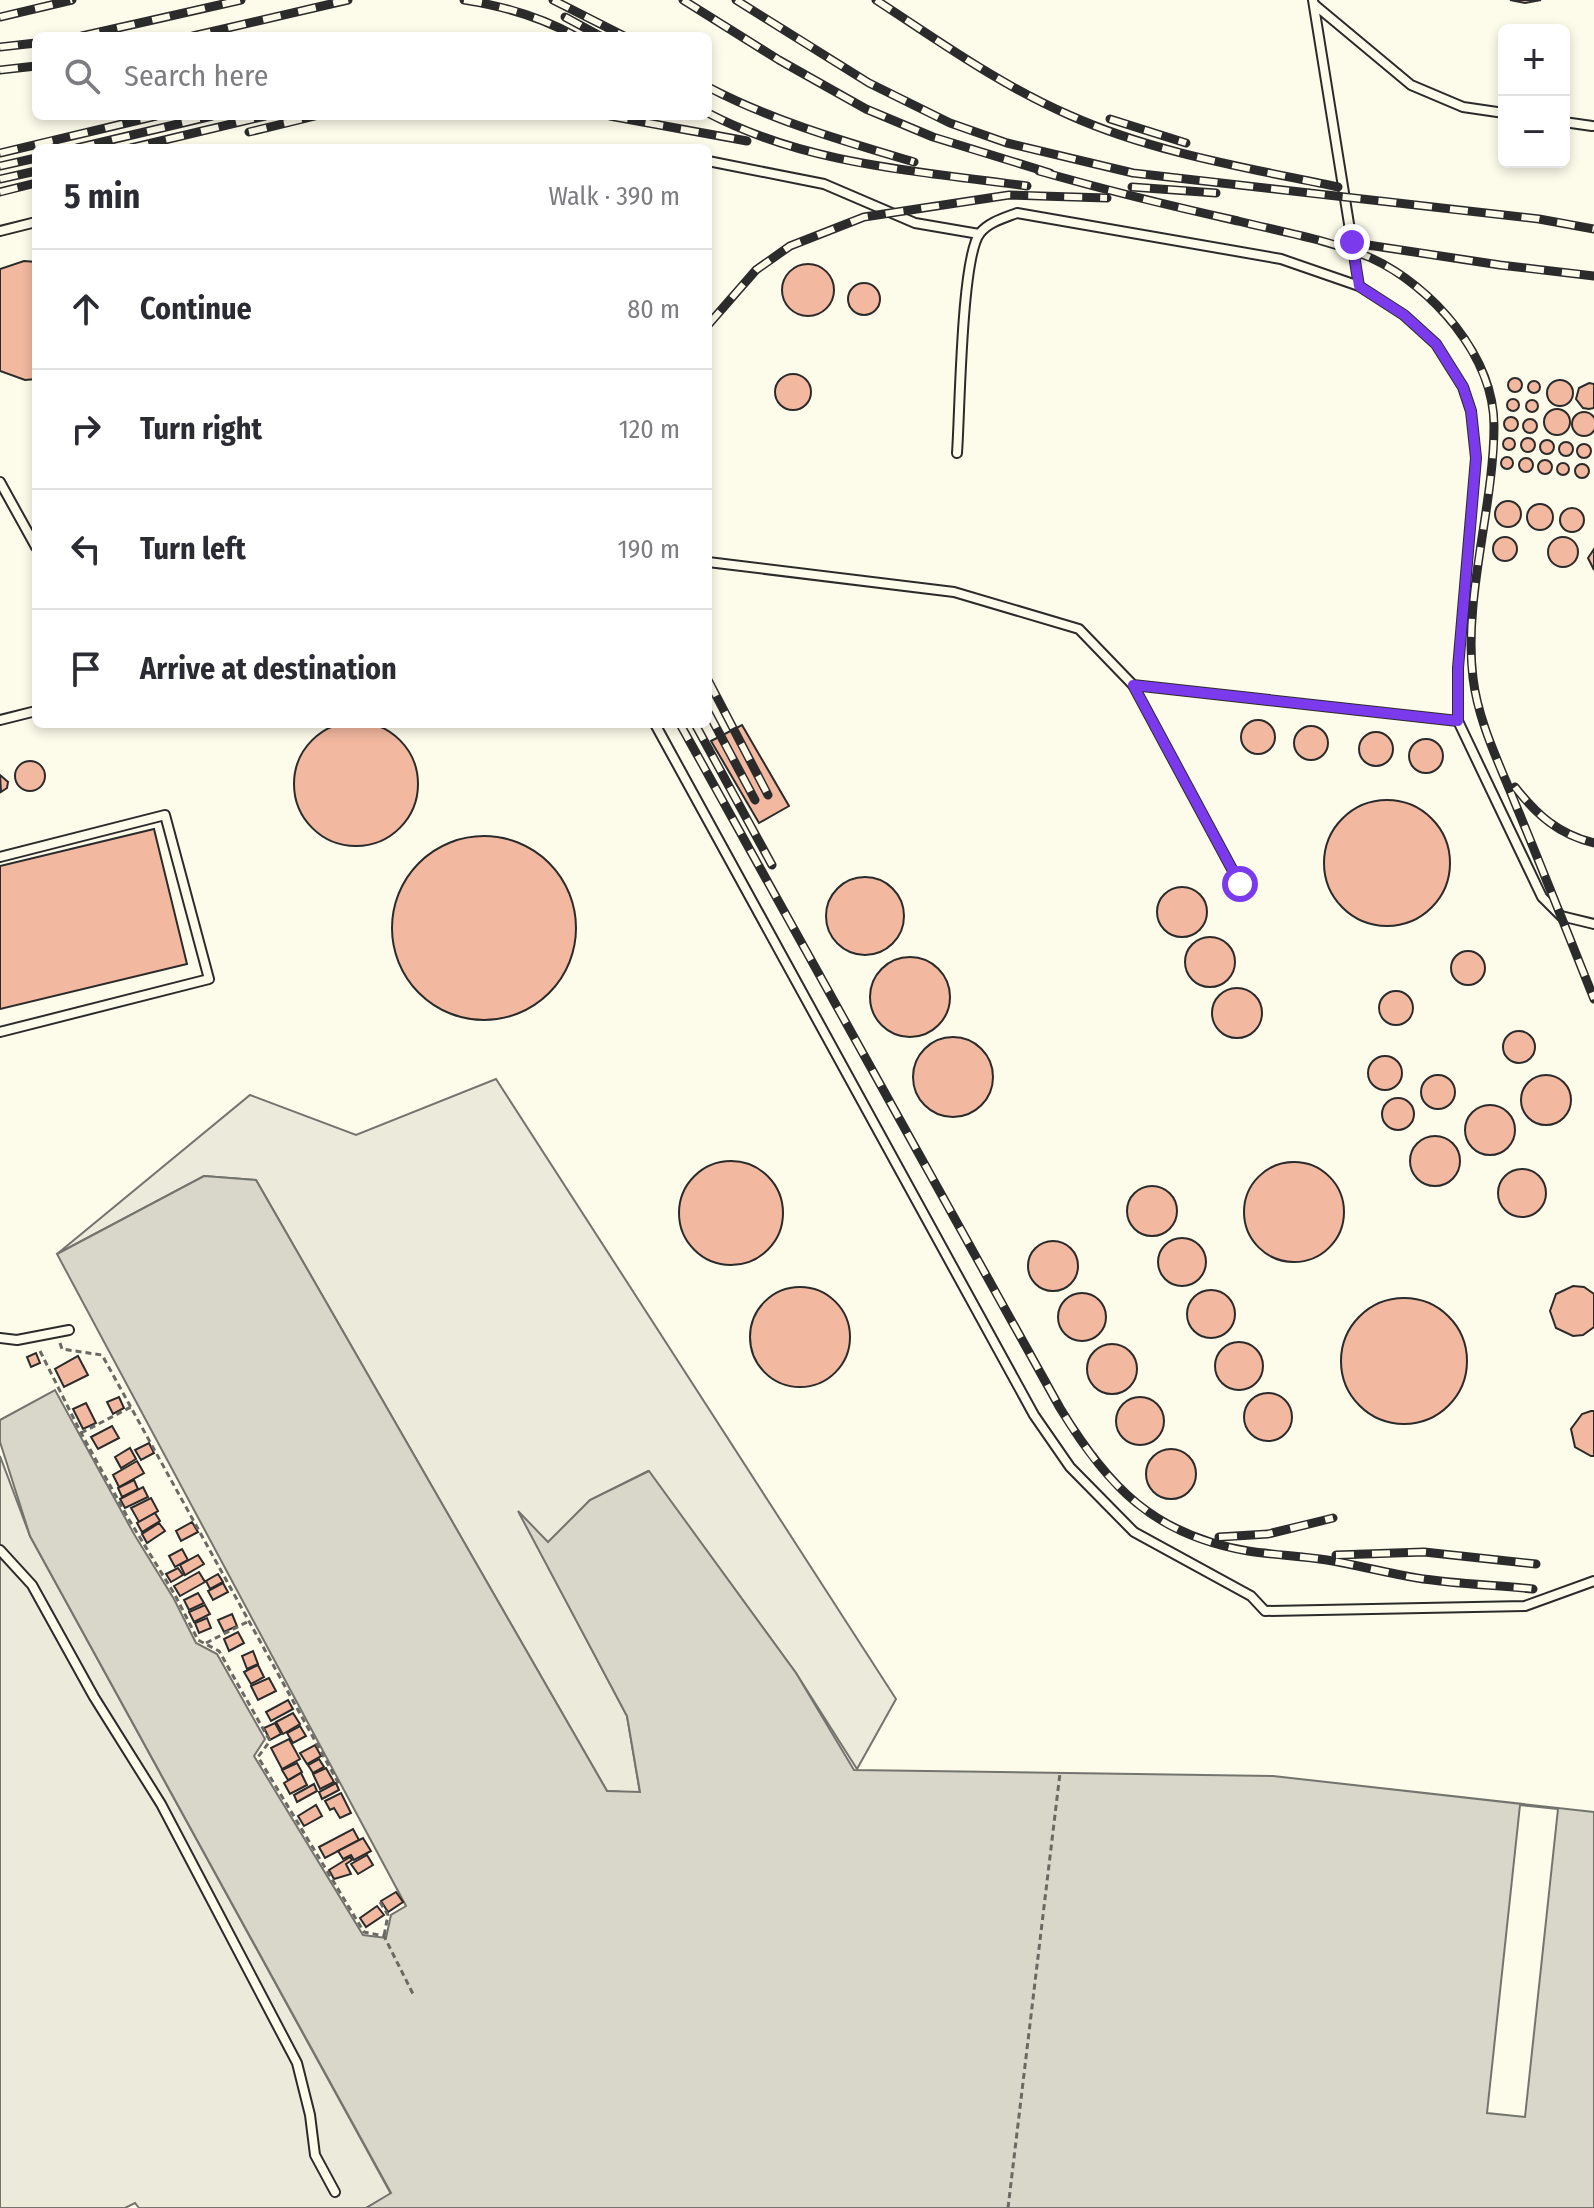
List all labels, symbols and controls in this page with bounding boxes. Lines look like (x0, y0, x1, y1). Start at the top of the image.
map controls (1498, 24, 1570, 168)
button: + (1498, 24, 1570, 96)
search box (32, 32, 712, 120)
icon: search (60, 54, 104, 98)
text: Search here (124, 58, 269, 94)
button: − (1498, 96, 1570, 168)
text: 5 min (64, 176, 140, 217)
text: Walk · 390 m (548, 181, 680, 212)
route end (1334, 224, 1370, 260)
icon: ahead (64, 287, 108, 331)
text: Continue (140, 291, 252, 327)
text: 80 m (627, 294, 680, 325)
icon: right (64, 407, 108, 451)
text: Turn right (140, 411, 262, 447)
text: 120 m (619, 414, 680, 445)
icon: left (64, 527, 108, 571)
text: Turn left (140, 531, 246, 567)
text: 190 m (618, 534, 680, 565)
icon: arrive (64, 647, 108, 691)
text: Arrive at destination (140, 651, 397, 687)
route start (1222, 866, 1258, 902)

